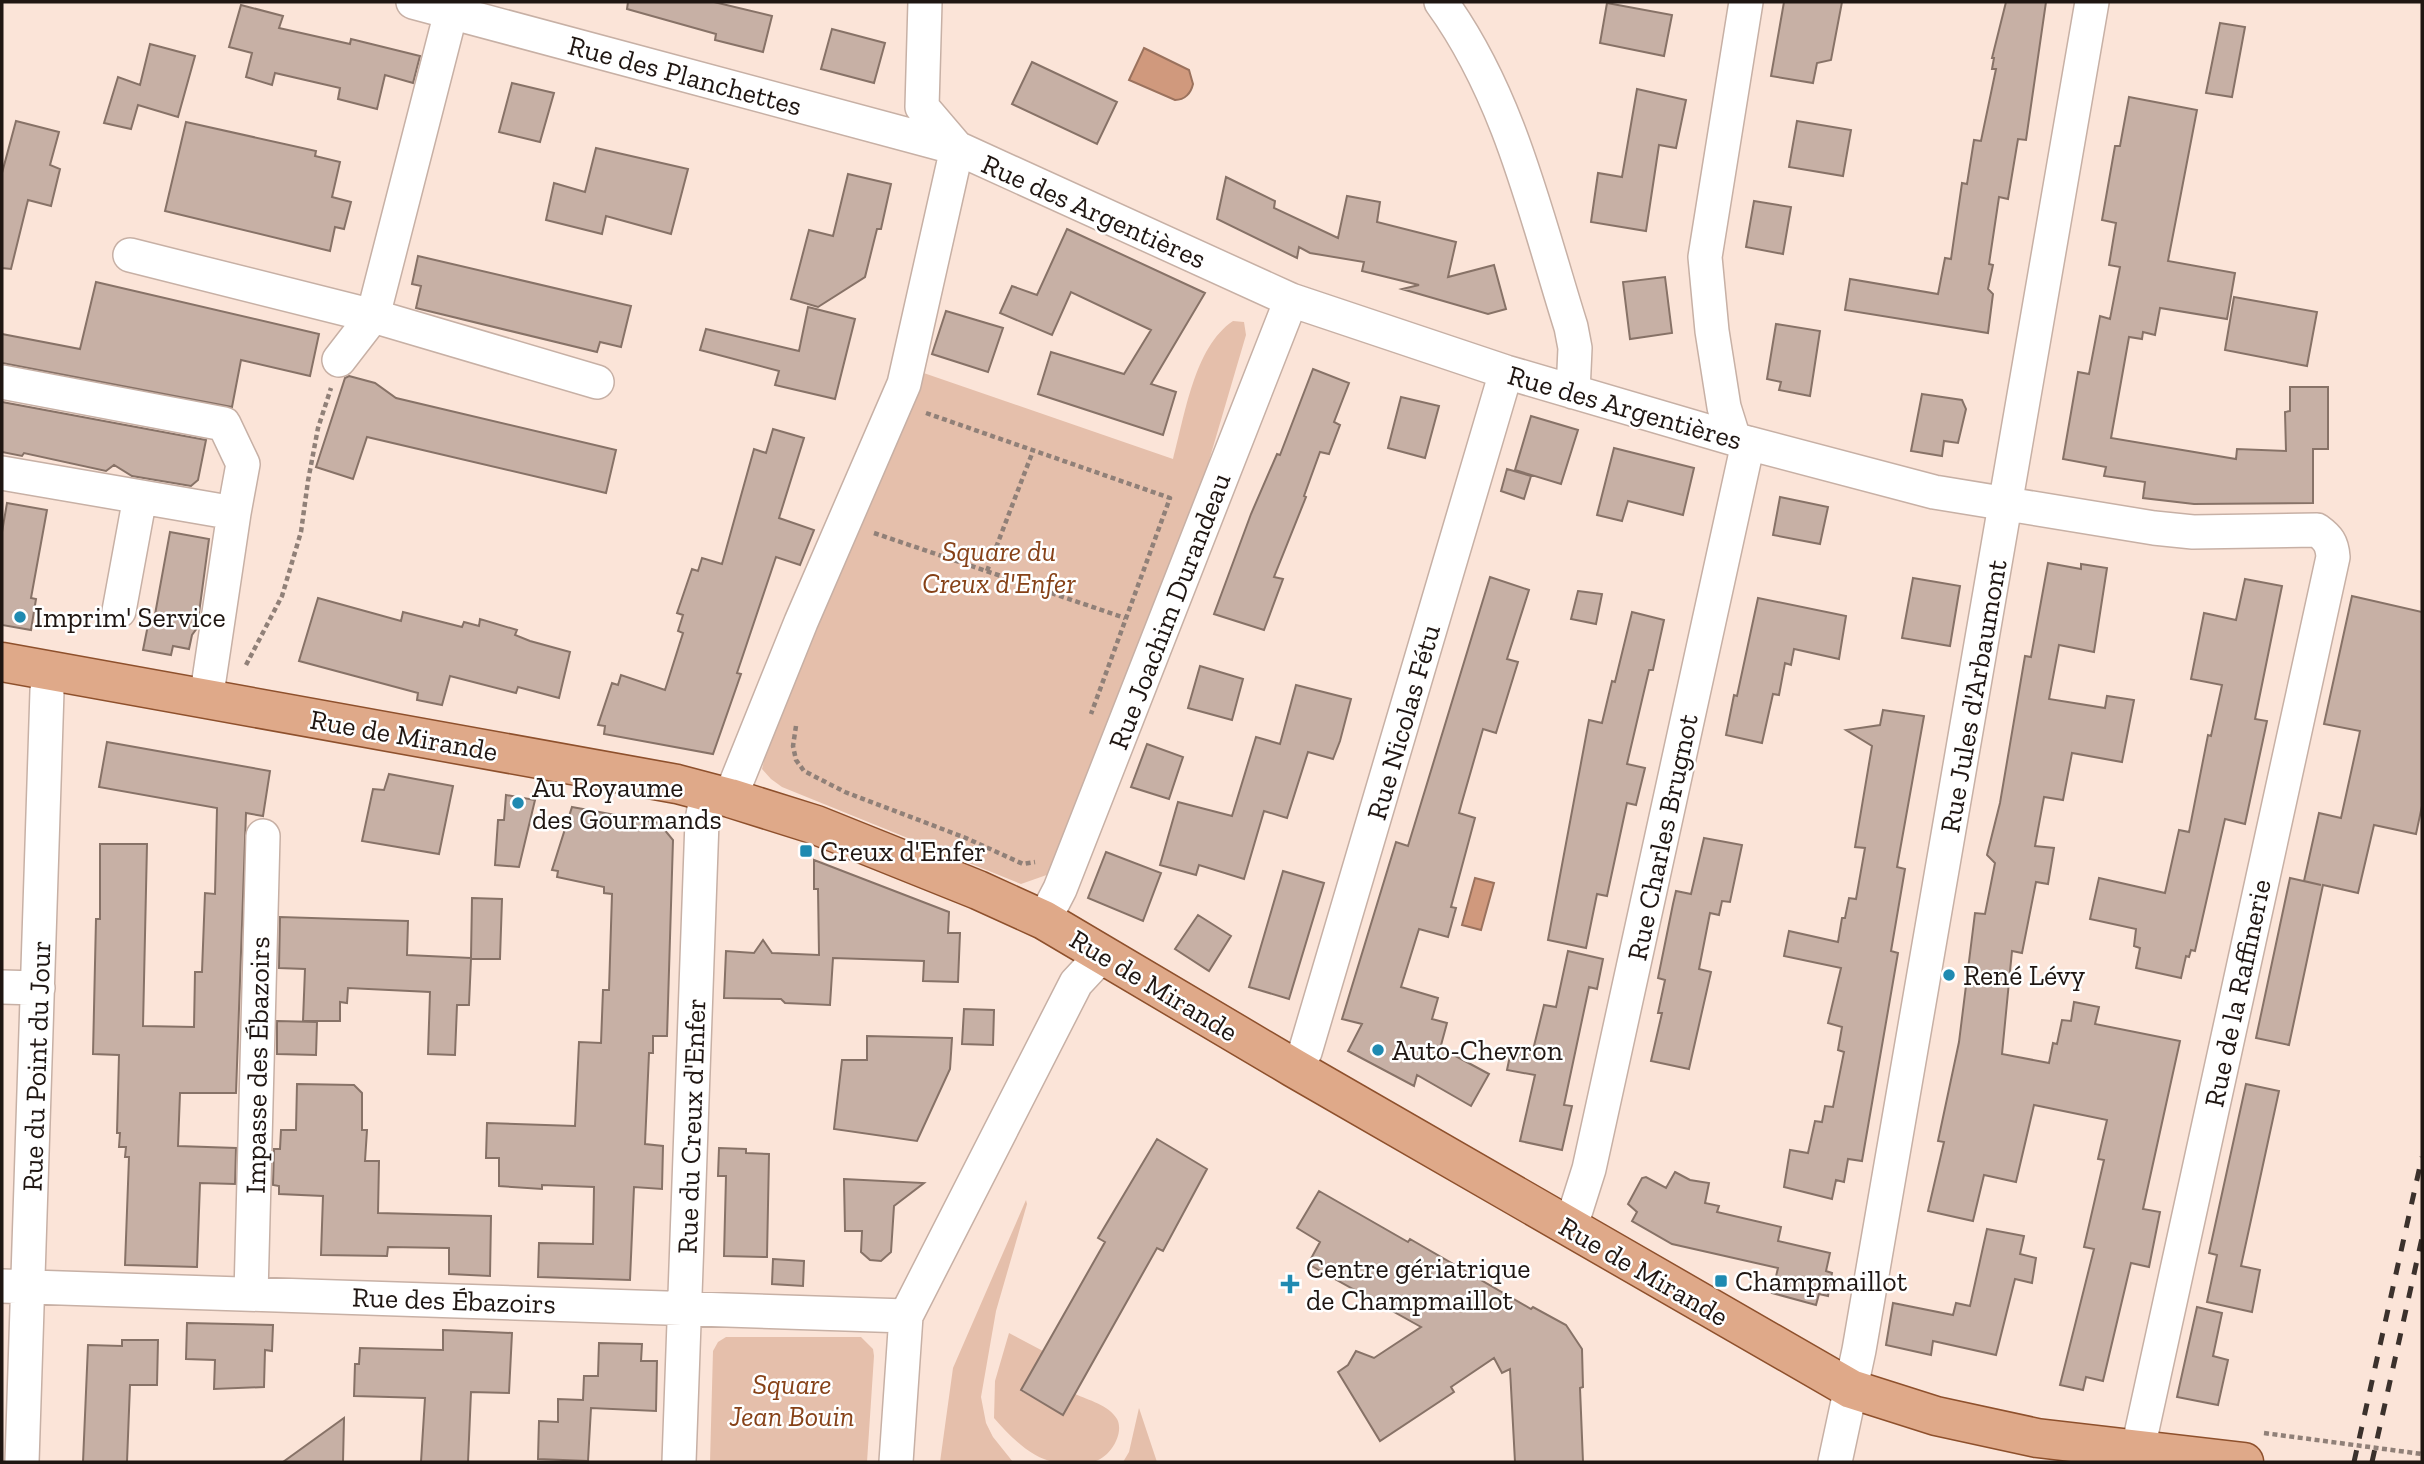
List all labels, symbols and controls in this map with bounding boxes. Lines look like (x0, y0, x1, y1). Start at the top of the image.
street label: Rue des Planchettes (564, 28, 805, 123)
street label: Rue des Argentières (977, 147, 1211, 276)
street label: Rue des Argentières (1504, 358, 1746, 457)
street label: Rue Joachim Durandeau (1101, 468, 1238, 754)
park label: Square du Creux d'Enfer (922, 535, 1076, 600)
street label: Rue Jules d'Arbaumont (1933, 556, 2014, 835)
place label: Imprim' Service (34, 601, 226, 634)
marker: Imprim' Service (12, 609, 28, 625)
street label: Rue Nicolas Fétu (1360, 620, 1447, 824)
street label: Rue de Mirande (308, 703, 500, 768)
street label: Rue Charles Brugnot (1620, 710, 1705, 963)
place label: Au Royaume des Gourmands (532, 771, 722, 836)
marker: Au Royaume des Gourmands (510, 795, 526, 811)
place label: Creux d'Enfer (820, 835, 986, 868)
marker: Creux d'Enfer (798, 843, 814, 859)
street label: Rue de la Raffinerie (2197, 876, 2278, 1110)
street label: Rue de Mirande (1064, 922, 1244, 1048)
street label: Impasse des Ébazoirs (239, 936, 276, 1194)
street label: Rue du Point du Jour (16, 940, 57, 1192)
place label: René Lévy (1963, 959, 2086, 992)
marker: René Lévy (1941, 967, 1957, 983)
street label: Rue du Creux d'Enfer (671, 997, 712, 1255)
place label: Auto-Chevron (1392, 1034, 1563, 1067)
marker: Auto-Chevron (1370, 1042, 1386, 1058)
street label: Rue de Mirande (1553, 1210, 1734, 1333)
place label: Centre gériatrique de Champmaillot (1306, 1252, 1530, 1317)
place label: Champmaillot (1735, 1265, 1908, 1298)
marker: Champmaillot (1713, 1273, 1729, 1289)
marker: Centre gériatrique de Champmaillot (1280, 1274, 1300, 1294)
street label: Rue des Ébazoirs (352, 1280, 556, 1321)
park label: Square Jean Bouin (729, 1368, 854, 1433)

